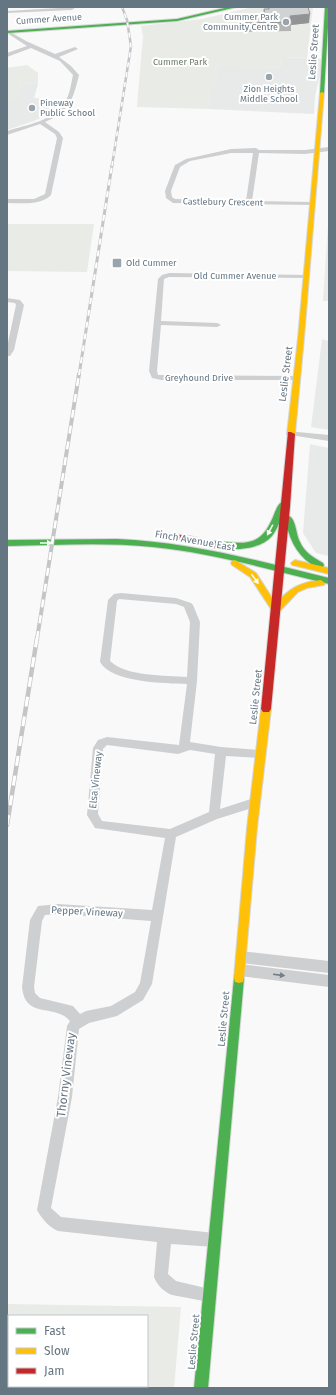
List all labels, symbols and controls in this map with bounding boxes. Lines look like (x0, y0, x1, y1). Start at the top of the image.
street label: Cummer Avenue (16, 12, 82, 26)
place label: Cummer Park Community Centre (203, 12, 278, 32)
marker: Cummer Park Community Centre (281, 17, 291, 27)
street label: Leslie Street (306, 23, 322, 80)
park label: Cummer Park (153, 57, 207, 67)
marker: Zion Heights Middle School (264, 72, 274, 82)
place label: Zion Heights Middle School (240, 84, 298, 104)
place label: Pineway Public School (40, 98, 95, 118)
marker: Pineway Public School (27, 103, 37, 113)
street label: Castlebury Crescent (183, 196, 264, 208)
marker: Old Cummer (111, 257, 123, 269)
place label: Old Cummer (126, 258, 177, 268)
street label: Old Cummer Avenue (194, 271, 276, 281)
street label: Leslie Street (277, 345, 295, 402)
street label: Greyhound Drive (165, 373, 233, 383)
one-way arrow (267, 525, 273, 536)
street label: Finch Avenue East (154, 528, 236, 554)
one-way arrow (40, 540, 53, 546)
one-way arrow (251, 573, 259, 584)
street label: Leslie Street (247, 668, 265, 725)
street label: Elsa Vineway (87, 751, 105, 809)
street label: Pepper Vineway (51, 904, 123, 920)
one-way arrow (273, 972, 285, 978)
street label: Leslie Street (216, 990, 232, 1047)
street label: Thorny Vineway (54, 1032, 78, 1118)
street label: Leslie Street (186, 1313, 202, 1370)
legend (8, 1315, 148, 1387)
text: Fast (44, 1324, 66, 1338)
text: Slow (44, 1344, 70, 1358)
text: Jam (44, 1364, 64, 1378)

